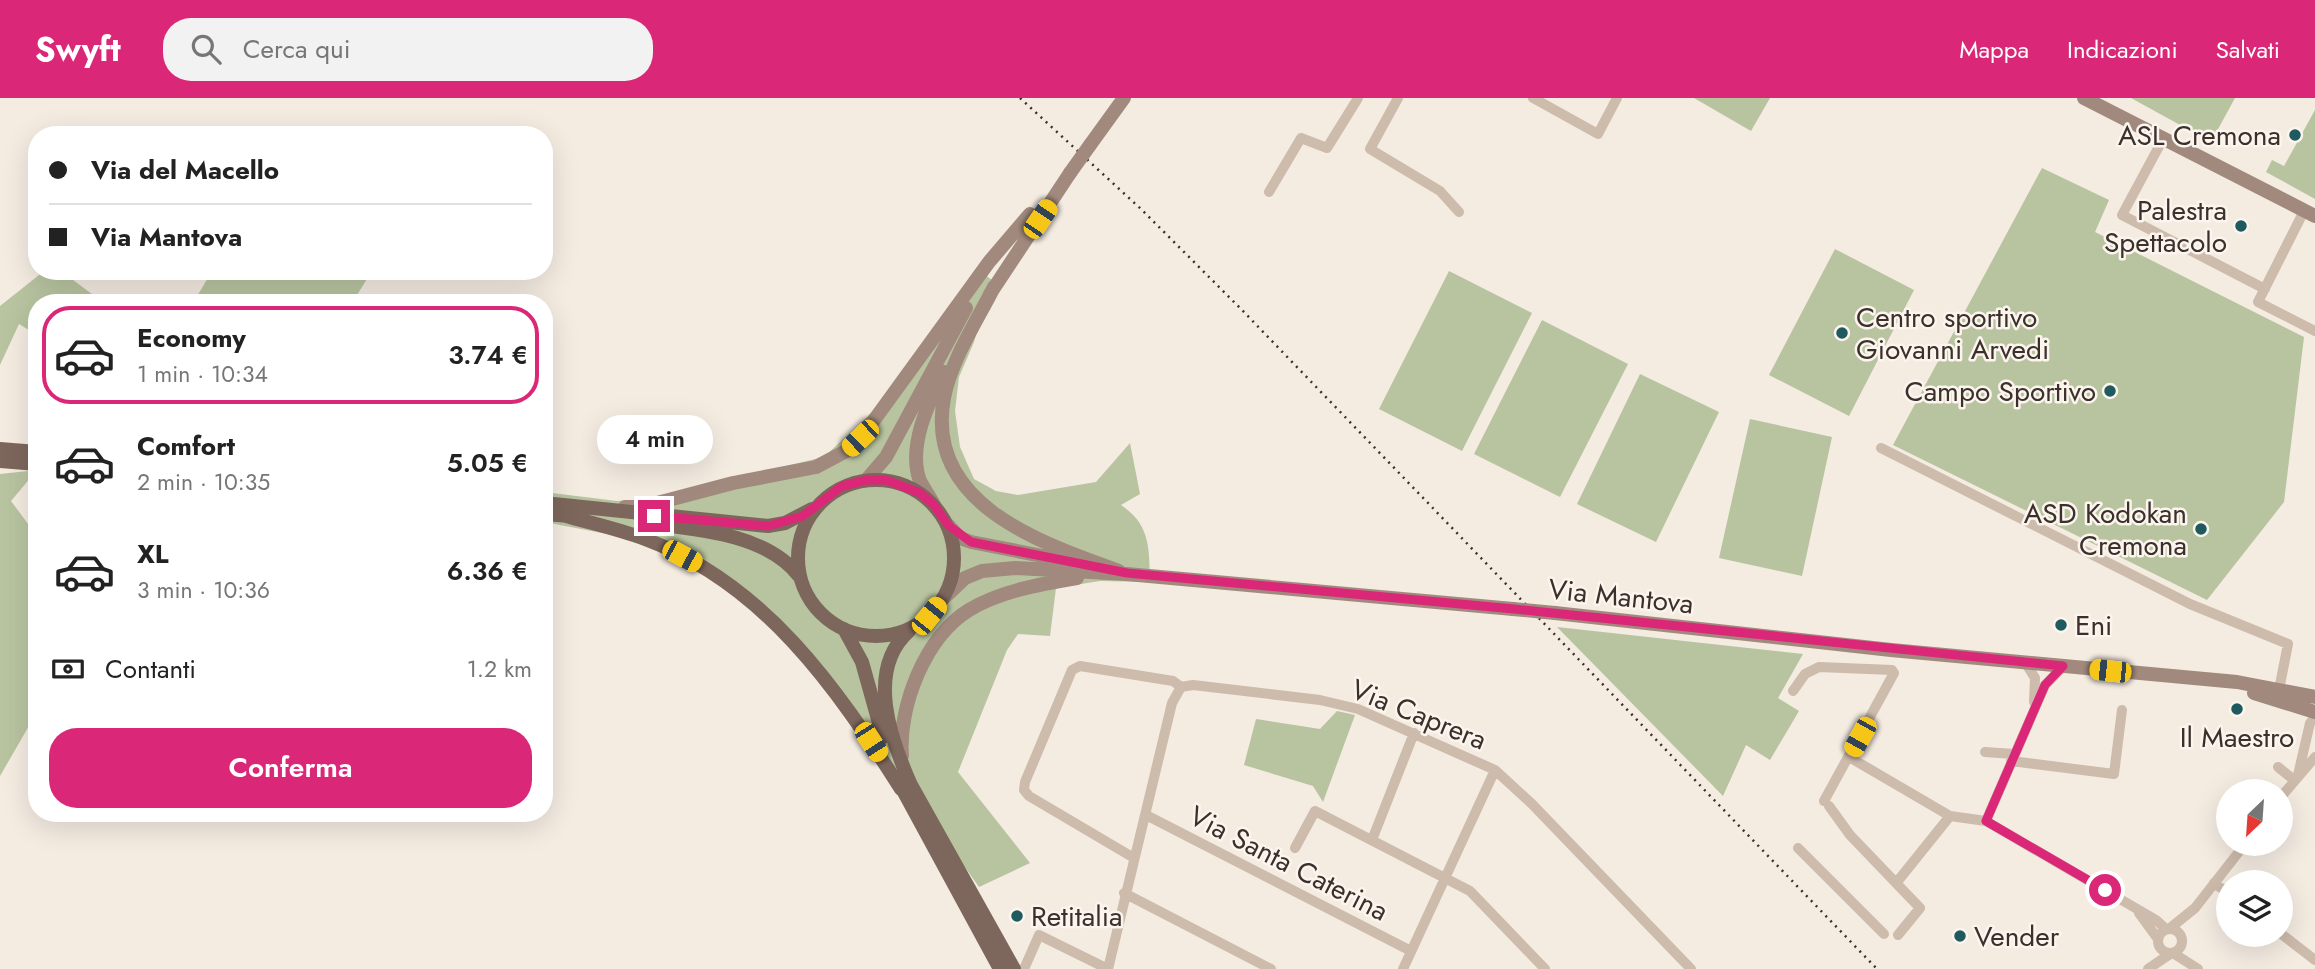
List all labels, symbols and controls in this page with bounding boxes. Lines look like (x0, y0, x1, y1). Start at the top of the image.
search box (163, 18, 653, 81)
text: Swyft (35, 26, 121, 73)
icon: search (187, 30, 225, 68)
text: Cerca qui (243, 30, 350, 68)
text: Mappa (1959, 32, 2029, 67)
text: Indicazioni (2067, 32, 2178, 67)
text: Salvati (2216, 32, 2280, 67)
place label: ASL Cremona (2118, 115, 2281, 156)
marker: ASL Cremona (2287, 127, 2303, 143)
text: Via del Macello (91, 151, 279, 189)
place label: Palestra Spettacolo (2104, 190, 2227, 263)
car (1020, 196, 1061, 242)
text: Via Mantova (91, 218, 242, 256)
marker: Palestra Spettacolo (2233, 218, 2249, 234)
place label: Centro sportivo Giovanni Arvedi (1856, 297, 2049, 370)
text: Economy (137, 319, 246, 357)
icon: car (53, 324, 116, 387)
marker: Centro sportivo Giovanni Arvedi (1834, 325, 1850, 341)
text: 3.74 € (448, 336, 528, 374)
text: 1 min · 10:34 (137, 357, 268, 391)
place label: Campo Sportivo (1904, 371, 2096, 412)
marker: Campo Sportivo (2102, 383, 2118, 399)
callout: 4 min (596, 414, 712, 464)
car (838, 416, 883, 460)
text: 4 min (625, 422, 685, 456)
text: Comfort (137, 427, 235, 465)
icon: car (53, 432, 116, 495)
text: 5.05 € (447, 444, 528, 482)
text: 2 min · 10:35 (137, 465, 270, 499)
place label: ASD Kodokan Cremona (2024, 493, 2187, 566)
route end (638, 500, 670, 532)
marker: ASD Kodokan Cremona (2193, 521, 2209, 537)
text: XL (137, 535, 169, 573)
car (659, 537, 706, 575)
icon: car (53, 540, 116, 603)
text: 6.36 € (447, 552, 528, 590)
street label: Via Mantova (1546, 568, 1696, 625)
text: 3 min · 10:36 (137, 573, 270, 607)
car (908, 593, 951, 639)
place label: Eni (2075, 605, 2112, 646)
marker: Eni (2053, 617, 2069, 633)
icon: cash (49, 650, 87, 688)
text: Contanti (105, 650, 196, 688)
text: 1.2 km (467, 652, 532, 686)
car (2089, 658, 2132, 684)
street label: Via Caprera (1345, 669, 1493, 760)
marker: Il Maestro (2229, 701, 2245, 717)
car (1841, 714, 1880, 760)
place label: Il Maestro (2180, 717, 2294, 758)
car (851, 719, 892, 765)
button: Conferma (49, 728, 532, 808)
north arrow (2216, 779, 2292, 856)
map controls (2216, 779, 2293, 947)
street label: Via Santa Caterina (1182, 796, 1395, 931)
button: layers (2216, 870, 2293, 947)
route start (2089, 874, 2121, 906)
place label: Retitalia (1031, 896, 1122, 937)
marker: Retitalia (1009, 908, 1025, 924)
place label: Vender (1974, 916, 2060, 957)
marker: Vender (1952, 928, 1968, 944)

